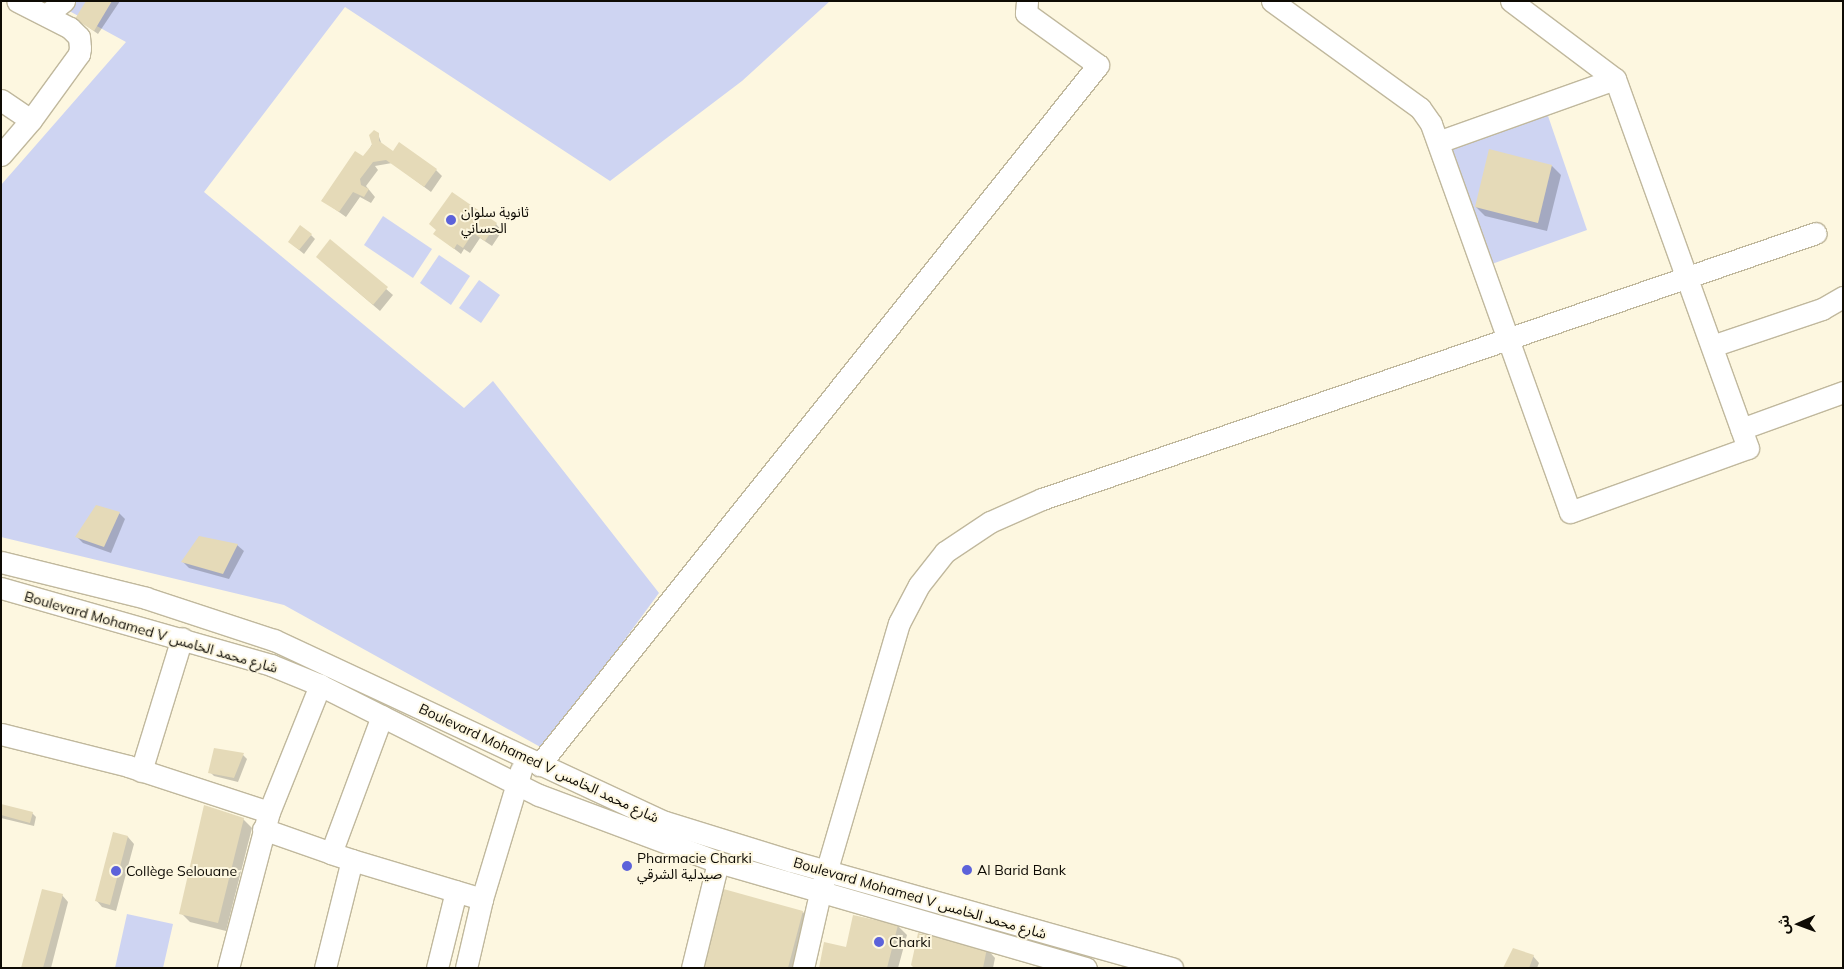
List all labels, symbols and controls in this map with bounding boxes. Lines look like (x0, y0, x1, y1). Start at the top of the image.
place label: ثانوية سلوان الحساني (461, 204, 529, 236)
marker: ثانوية سلوان الحساني (445, 214, 457, 226)
street label: Boulevard Mohamed V شارع محمد الخامس (22, 588, 280, 676)
street label: Boulevard Mohamed V شارع محمد الخامس (416, 700, 662, 826)
place label: Pharmacie Charki صيدلية الشرقي (637, 850, 752, 882)
street label: Boulevard Mohamed V شارع محمد الخامس (791, 854, 1049, 942)
marker: Pharmacie Charki صيدلية الشرقي (621, 860, 633, 872)
place label: Al Barid Bank (977, 862, 1066, 878)
place label: Collège Selouane (126, 863, 237, 879)
marker: Al Barid Bank (961, 864, 973, 876)
marker: Collège Selouane (110, 865, 122, 877)
north arrow (1774, 899, 1824, 949)
text: ش (1775, 915, 1793, 934)
place label: Charki (889, 934, 931, 950)
marker: Charki (873, 936, 885, 948)

